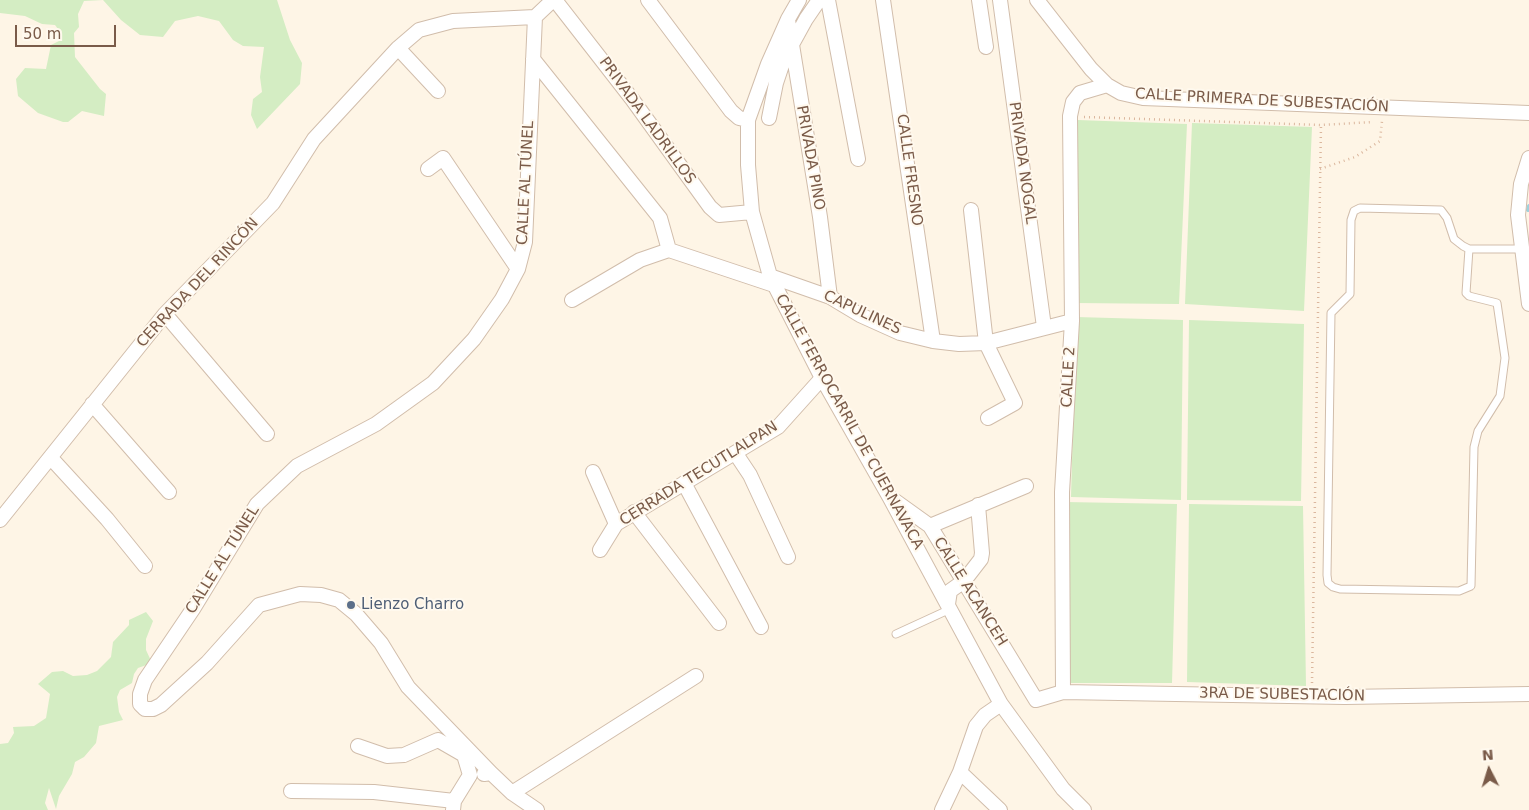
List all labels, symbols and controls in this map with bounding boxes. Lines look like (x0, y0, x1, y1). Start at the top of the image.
scale bar (18, 15, 119, 47)
text: 50 m (23, 25, 61, 43)
street label: PRIVADA LADRILLOS (595, 54, 699, 188)
street label: CALLE PRIMERA DE SUBESTACIÓN (1135, 85, 1389, 117)
street label: PRIVADA NOGAL (1005, 101, 1039, 225)
street label: PRIVADA PINO (792, 104, 828, 212)
street label: CALLE FRESNO (892, 113, 926, 227)
street label: CALLE AL TÚNEL (514, 120, 538, 246)
street label: CERRADA DEL RINCÓN (133, 215, 263, 351)
street label: CAPULINES (820, 287, 904, 339)
street label: CALLE FERROCARRIL DE CUERNAVACA (771, 291, 927, 553)
street label: CALLE 2 (1058, 346, 1080, 408)
street label: CERRADA TECUTLALPAN (617, 418, 781, 530)
street label: CALLE AL TÚNEL (182, 503, 264, 617)
street label: CALLE ACANCEH (929, 534, 1011, 650)
place label: Lienzo Charro (361, 596, 464, 614)
marker: Lienzo Charro (345, 599, 357, 611)
street label: 3RA DE SUBESTACIÓN (1199, 685, 1365, 705)
north arrow (1464, 745, 1514, 795)
text: N (1481, 747, 1494, 764)

